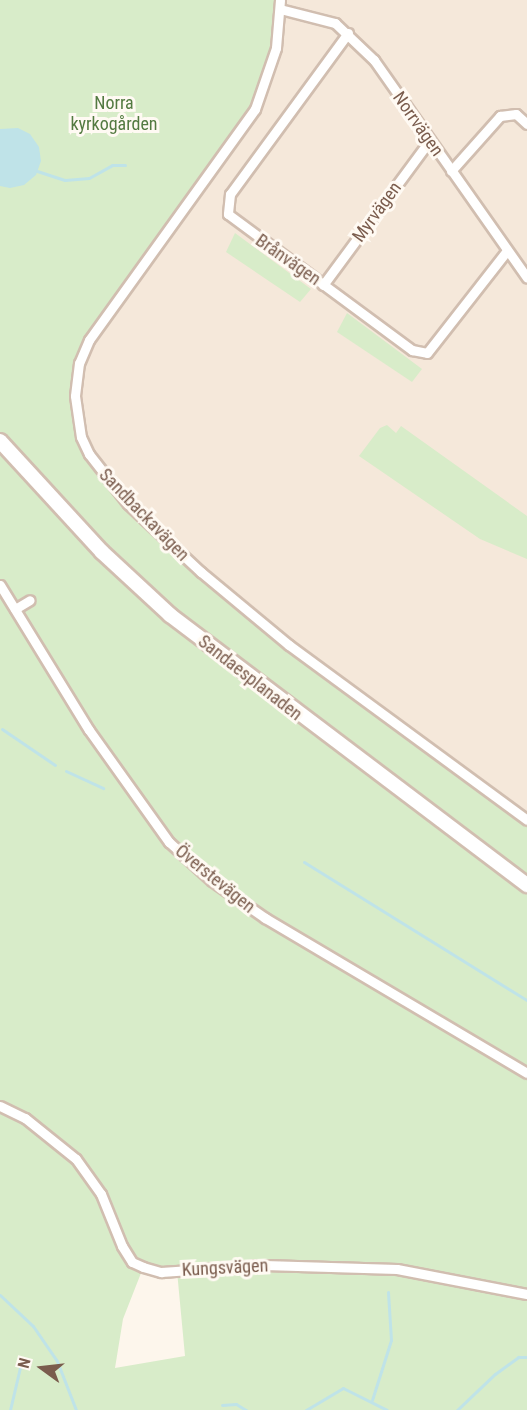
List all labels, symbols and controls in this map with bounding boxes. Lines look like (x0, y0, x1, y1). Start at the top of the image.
street label: Norrvägen (388, 88, 448, 160)
park label: Norra kyrkogården (70, 93, 158, 136)
street label: Myrvägen (348, 178, 406, 246)
street label: Brånvägen (251, 230, 325, 290)
street label: Sandbackavägen (94, 464, 194, 566)
street label: Sandaesplanaden (194, 631, 306, 725)
street label: Överstevägen (171, 840, 259, 918)
street label: Kungsvägen (181, 1255, 269, 1281)
north arrow (12, 1338, 72, 1398)
text: N (14, 1356, 35, 1370)

